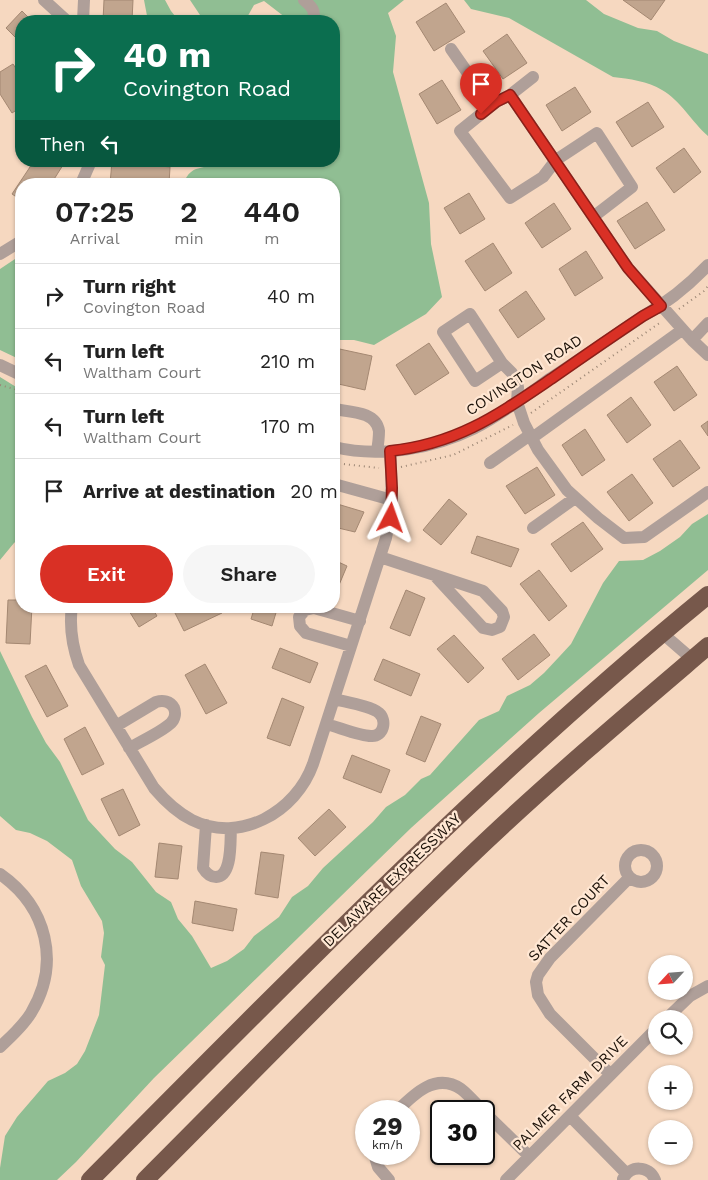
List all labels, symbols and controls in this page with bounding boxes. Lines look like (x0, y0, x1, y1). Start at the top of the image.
text: 40 m (123, 34, 211, 76)
icon: right (40, 35, 105, 100)
pin (460, 63, 502, 114)
icon: arrive (467, 70, 495, 98)
text: Covington Road (123, 76, 291, 101)
icon: left (96, 130, 124, 158)
text: Then (40, 133, 86, 156)
text: 07:25 (55, 194, 135, 229)
text: 2 (180, 194, 198, 229)
text: 440 (243, 194, 300, 229)
text: Arrival (70, 229, 120, 248)
text: min (174, 229, 204, 248)
text: m (264, 229, 279, 248)
text: Turn right (83, 275, 176, 298)
icon: right (40, 282, 68, 310)
text: 40 m (267, 285, 315, 308)
text: Covington Road (83, 298, 205, 317)
street label: COVINGTON ROAD (463, 331, 585, 419)
text: Turn left (83, 340, 164, 363)
icon: left (40, 347, 68, 375)
text: 210 m (260, 350, 315, 373)
text: Waltham Court (83, 363, 201, 382)
text: Turn left (83, 405, 164, 428)
icon: left (40, 412, 68, 440)
text: 170 m (261, 415, 315, 438)
text: Waltham Court (83, 428, 201, 447)
icon: arrive (40, 477, 68, 505)
text: Arrive at destination (83, 480, 275, 503)
text: 20 m (290, 480, 338, 503)
position arrow (364, 491, 416, 543)
button: Exit (40, 545, 173, 603)
button: Share (183, 545, 315, 603)
street label: DELAWARE EXPRESSWAY (319, 809, 465, 951)
street label: SATTER COURT (524, 871, 614, 965)
north arrow (648, 955, 692, 1000)
map controls (648, 955, 693, 1165)
button: search (648, 1010, 693, 1055)
street label: PALMER FARM DRIVE (509, 1032, 631, 1154)
button: + (648, 1065, 693, 1110)
speed limit sign: 30 (430, 1100, 495, 1165)
text: 29 (372, 1112, 403, 1141)
button: − (648, 1120, 693, 1165)
text: km/h (372, 1138, 403, 1152)

